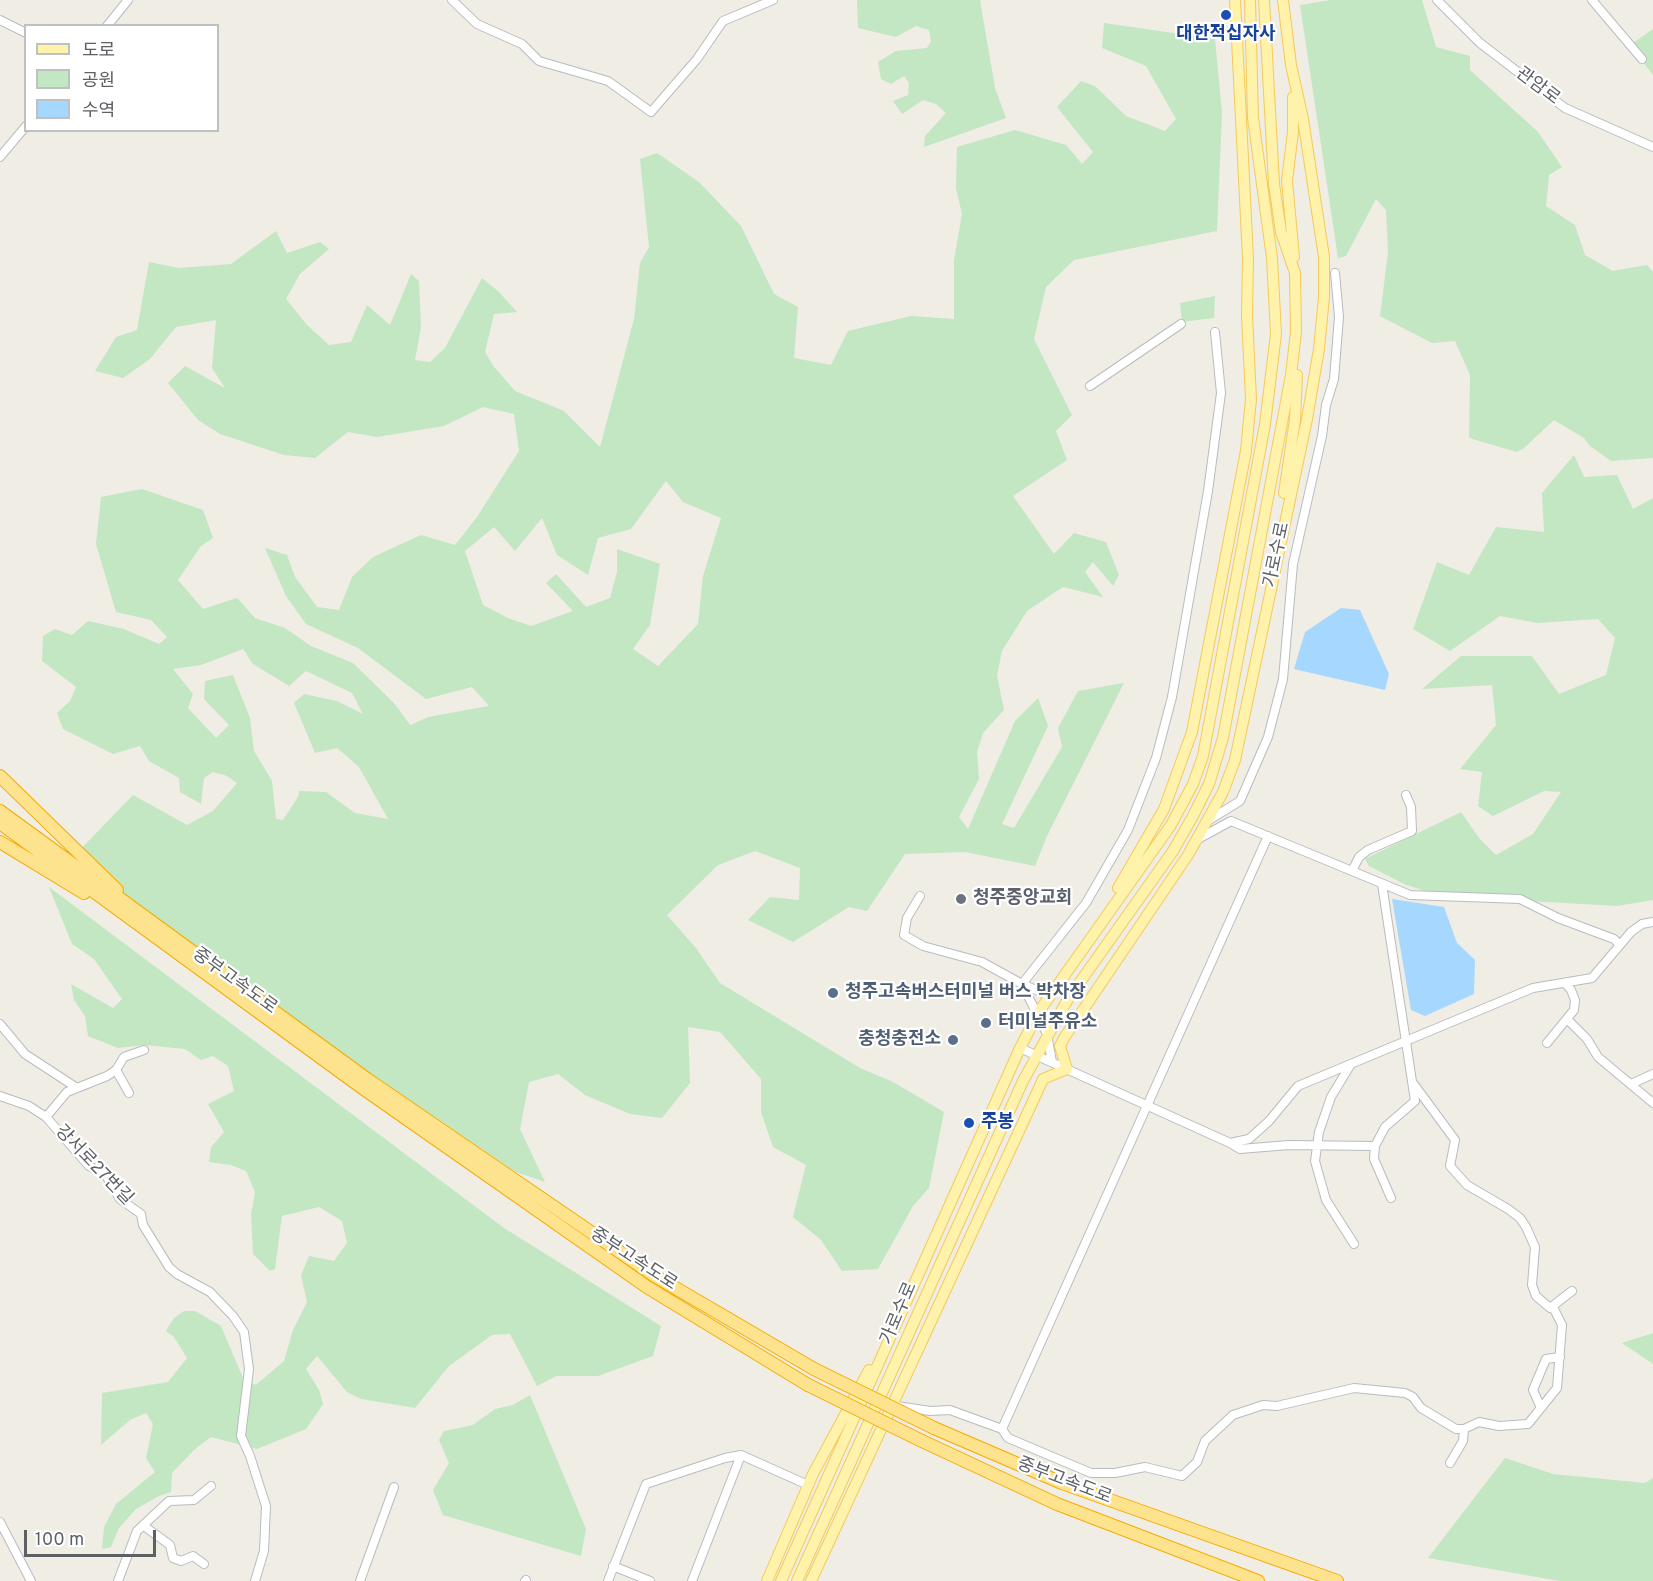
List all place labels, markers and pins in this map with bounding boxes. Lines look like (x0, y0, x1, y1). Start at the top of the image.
marker: 대한적십자사 (1219, 8, 1233, 22)
place label: 대한적십자사 (1176, 24, 1276, 46)
place label: 청주중앙교회 (973, 888, 1072, 910)
marker: 청주중앙교회 (954, 892, 968, 906)
place label: 청주고속버스터미널 버스 박차장 (845, 982, 1086, 1004)
marker: 청주고속버스터미널 버스 박차장 (826, 986, 840, 1000)
place label: 터미널주유소 (998, 1012, 1097, 1034)
marker: 터미널주유소 (979, 1016, 993, 1030)
place label: 충청충전소 (858, 1029, 941, 1051)
marker: 충청충전소 (946, 1033, 960, 1047)
place label: 주봉 (981, 1112, 1014, 1134)
marker: 주봉 (962, 1116, 976, 1130)

